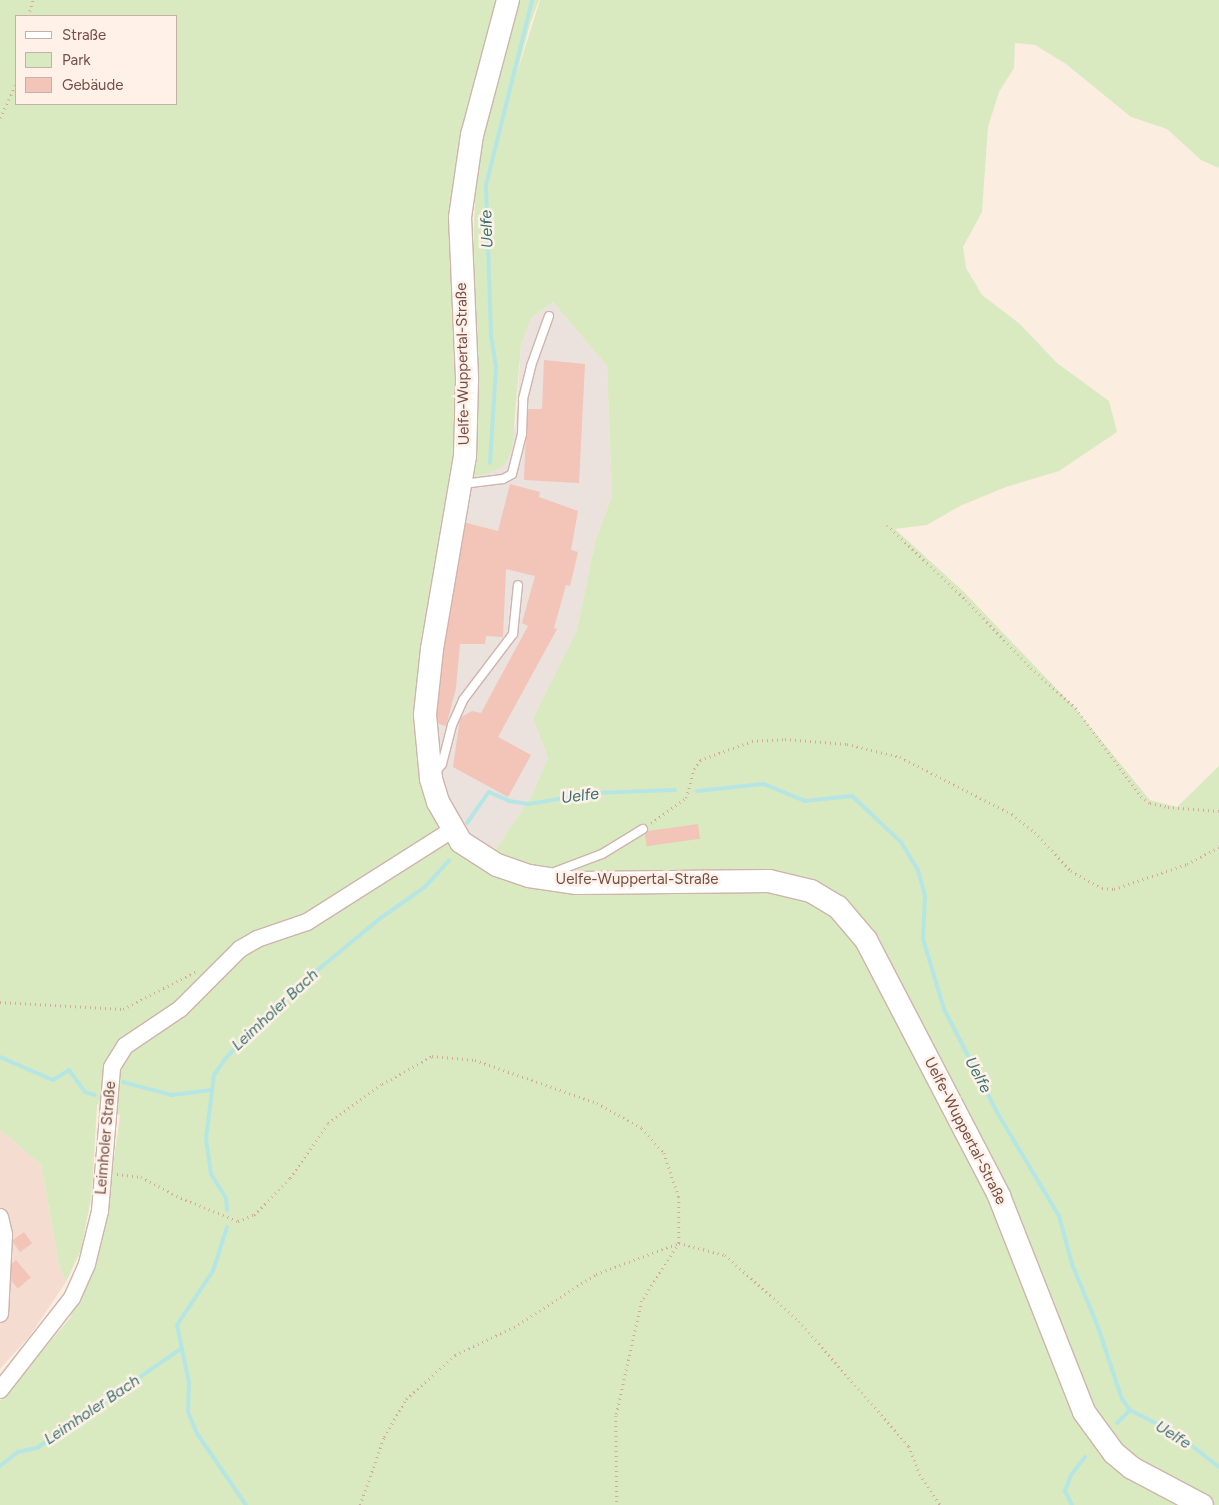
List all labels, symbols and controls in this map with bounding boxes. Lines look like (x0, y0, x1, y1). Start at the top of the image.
legend (15, 15, 178, 105)
text: Straße (62, 26, 106, 44)
text: Park (62, 51, 91, 69)
text: Gebäude (62, 76, 123, 94)
water label: Uelfe (477, 210, 497, 248)
street label: Uelfe-Wuppertal-Straße (453, 282, 473, 446)
water label: Uelfe (560, 784, 600, 808)
street label: Uelfe-Wuppertal-Straße (556, 871, 718, 889)
water label: Leimholer Bach (228, 965, 322, 1055)
street label: Uelfe-Wuppertal-Straße (920, 1054, 1010, 1208)
water label: Uelfe (961, 1054, 995, 1096)
street label: Leimholer Straße (92, 1081, 120, 1195)
water label: Leimholer Bach (41, 1371, 143, 1449)
water label: Uelfe (1152, 1417, 1194, 1453)

